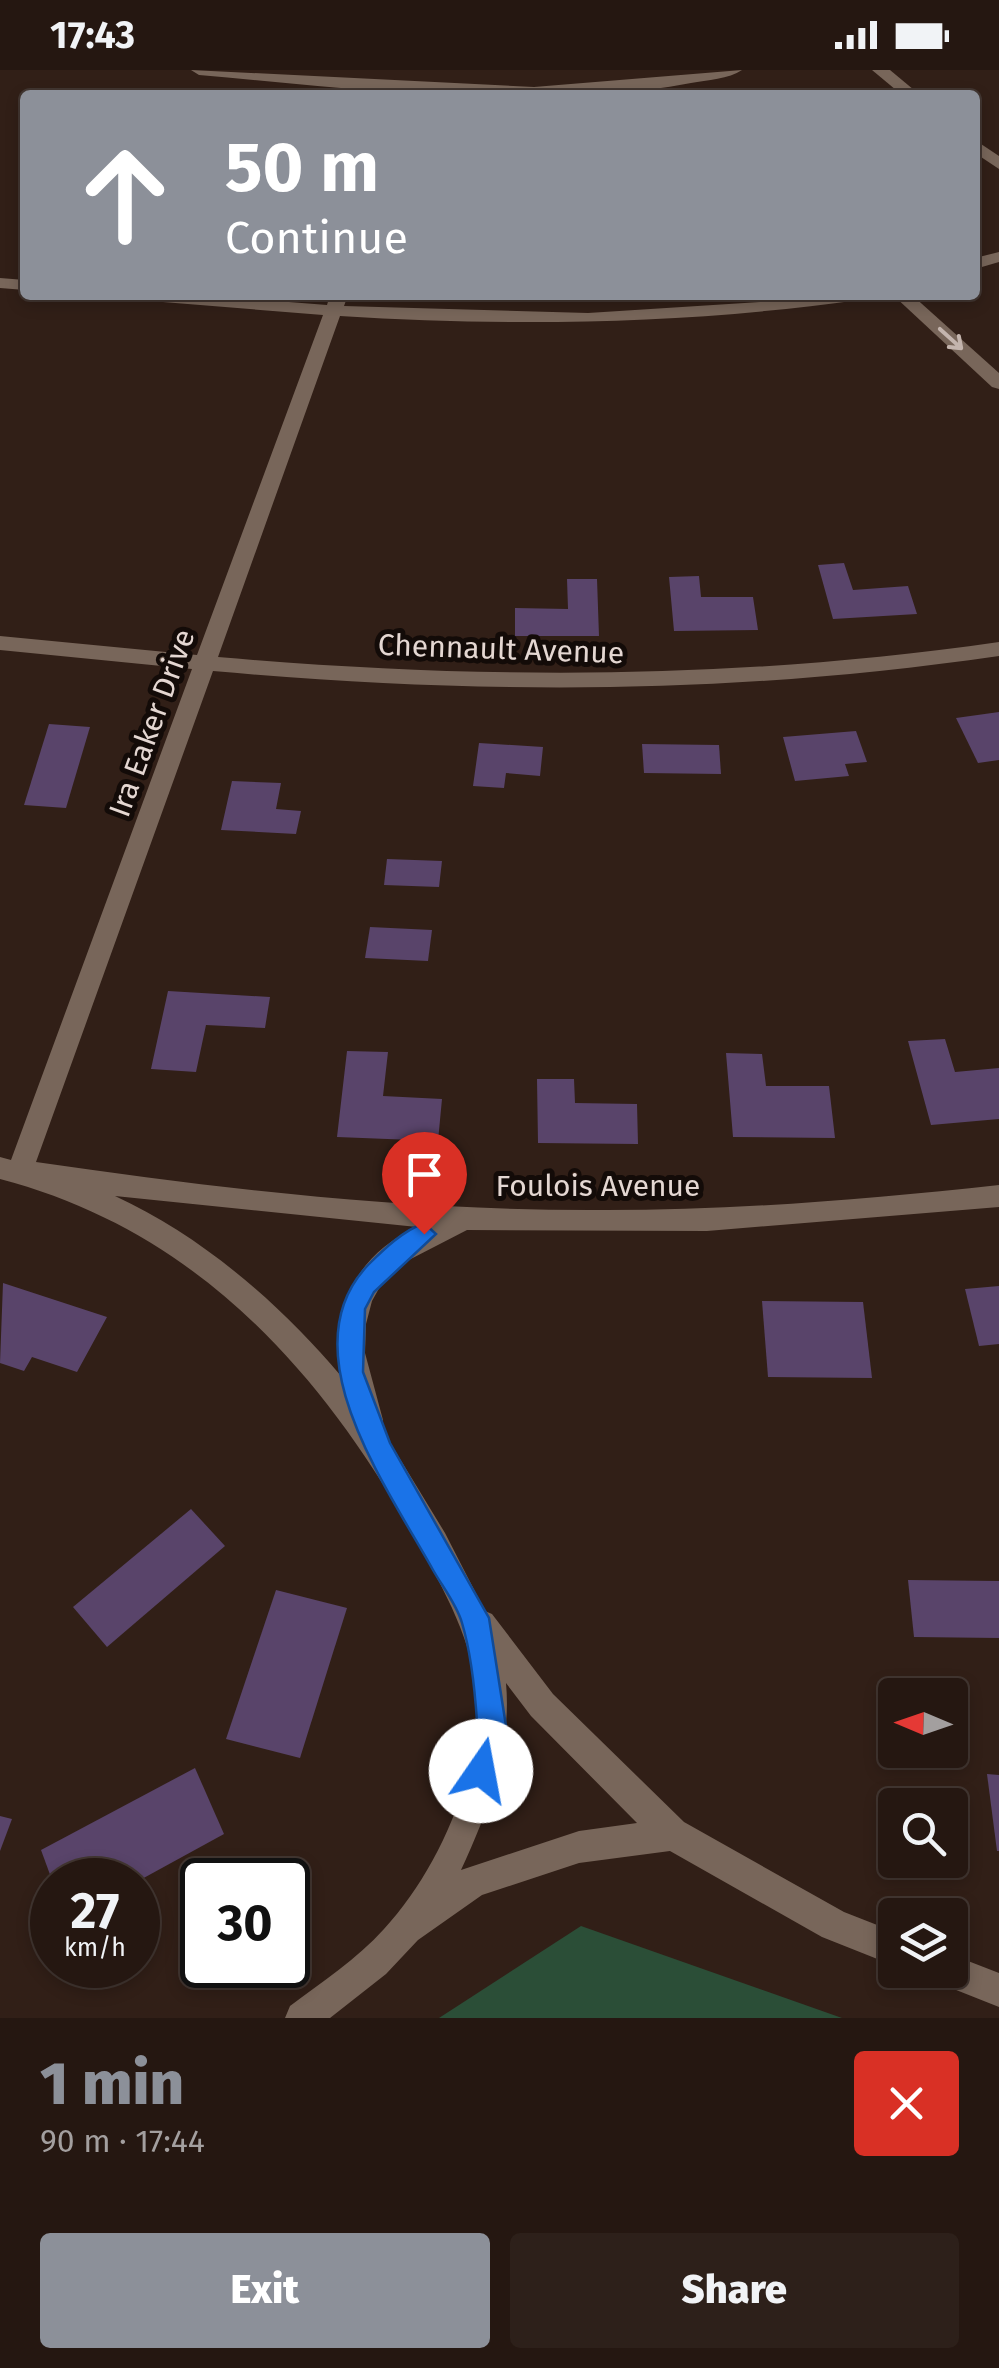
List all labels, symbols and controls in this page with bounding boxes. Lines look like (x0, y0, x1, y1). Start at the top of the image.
text: 17:43 (50, 12, 135, 58)
text: 50 m (225, 126, 379, 210)
icon: ahead (60, 130, 190, 260)
text: Continue (225, 211, 408, 265)
one-way arrow (938, 327, 962, 351)
street label: Ira Eaker Drive (101, 624, 203, 822)
street label: Chennault Avenue (377, 627, 625, 671)
pin (382, 1132, 467, 1235)
icon: arrive (397, 1147, 452, 1202)
street label: Foulois Avenue (496, 1168, 700, 1204)
north arrow (878, 1678, 968, 1768)
map controls (878, 1678, 968, 1988)
position arrow (429, 1719, 533, 1823)
button: search (878, 1788, 968, 1878)
speed limit sign: 30 (180, 1858, 310, 1988)
text: 27 (71, 1881, 119, 1941)
button: layers (878, 1898, 968, 1988)
text: km/h (64, 1933, 126, 1963)
text: 1 min (40, 2048, 184, 2120)
button: close (854, 2051, 959, 2156)
text: 90 m · 17:44 (40, 2122, 205, 2160)
button: Exit (40, 2233, 490, 2348)
button: Share (510, 2233, 959, 2348)

